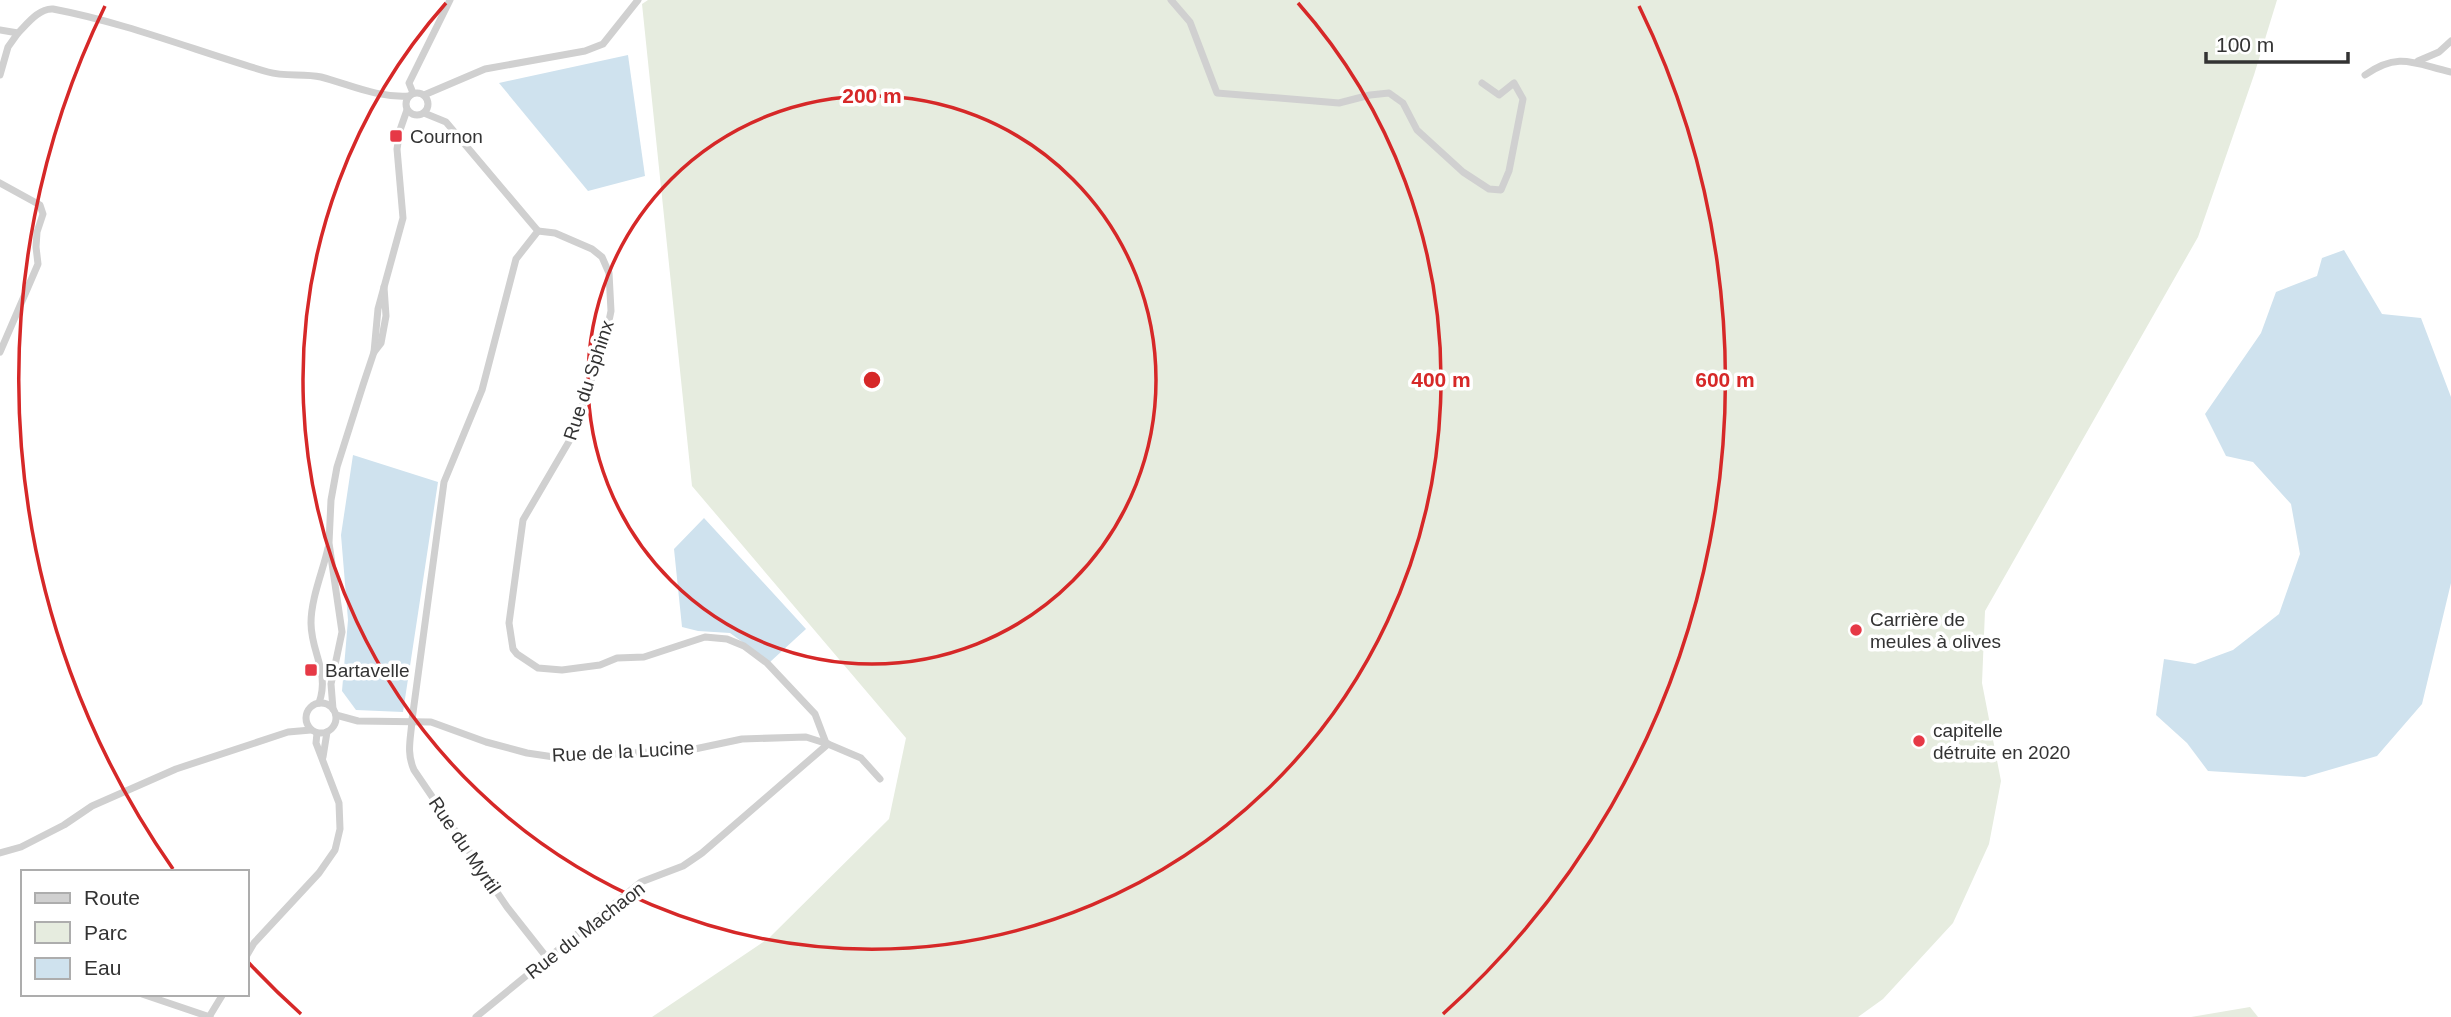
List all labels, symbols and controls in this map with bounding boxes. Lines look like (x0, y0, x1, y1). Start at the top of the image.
scale bar (2206, 21, 2348, 65)
text: 100 m (2216, 33, 2274, 56)
text: 200 m (842, 84, 902, 107)
place label: Cournon (410, 126, 483, 147)
marker: Cournon (388, 128, 404, 144)
street label: Rue du Sphinx (559, 317, 618, 443)
centre of rings (860, 368, 884, 392)
text: 400 m (1411, 368, 1471, 391)
text: 600 m (1695, 368, 1755, 391)
place label: Carrière de meules à olives (1870, 609, 2001, 652)
marker: Carrière de meules à olives (1848, 622, 1864, 638)
place label: Bartavelle (325, 660, 410, 681)
marker: Bartavelle (303, 662, 319, 678)
place label: capitelle détruite en 2020 (1933, 720, 2070, 763)
marker: capitelle détruite en 2020 (1911, 733, 1927, 749)
street label: Rue de la Lucine (551, 737, 695, 766)
street label: Rue du Myrtil (425, 793, 505, 898)
legend (21, 870, 248, 996)
street label: Rue du Machaon (522, 878, 649, 983)
text: Route (84, 886, 140, 909)
text: Parc (84, 921, 127, 944)
text: Eau (84, 956, 121, 979)

